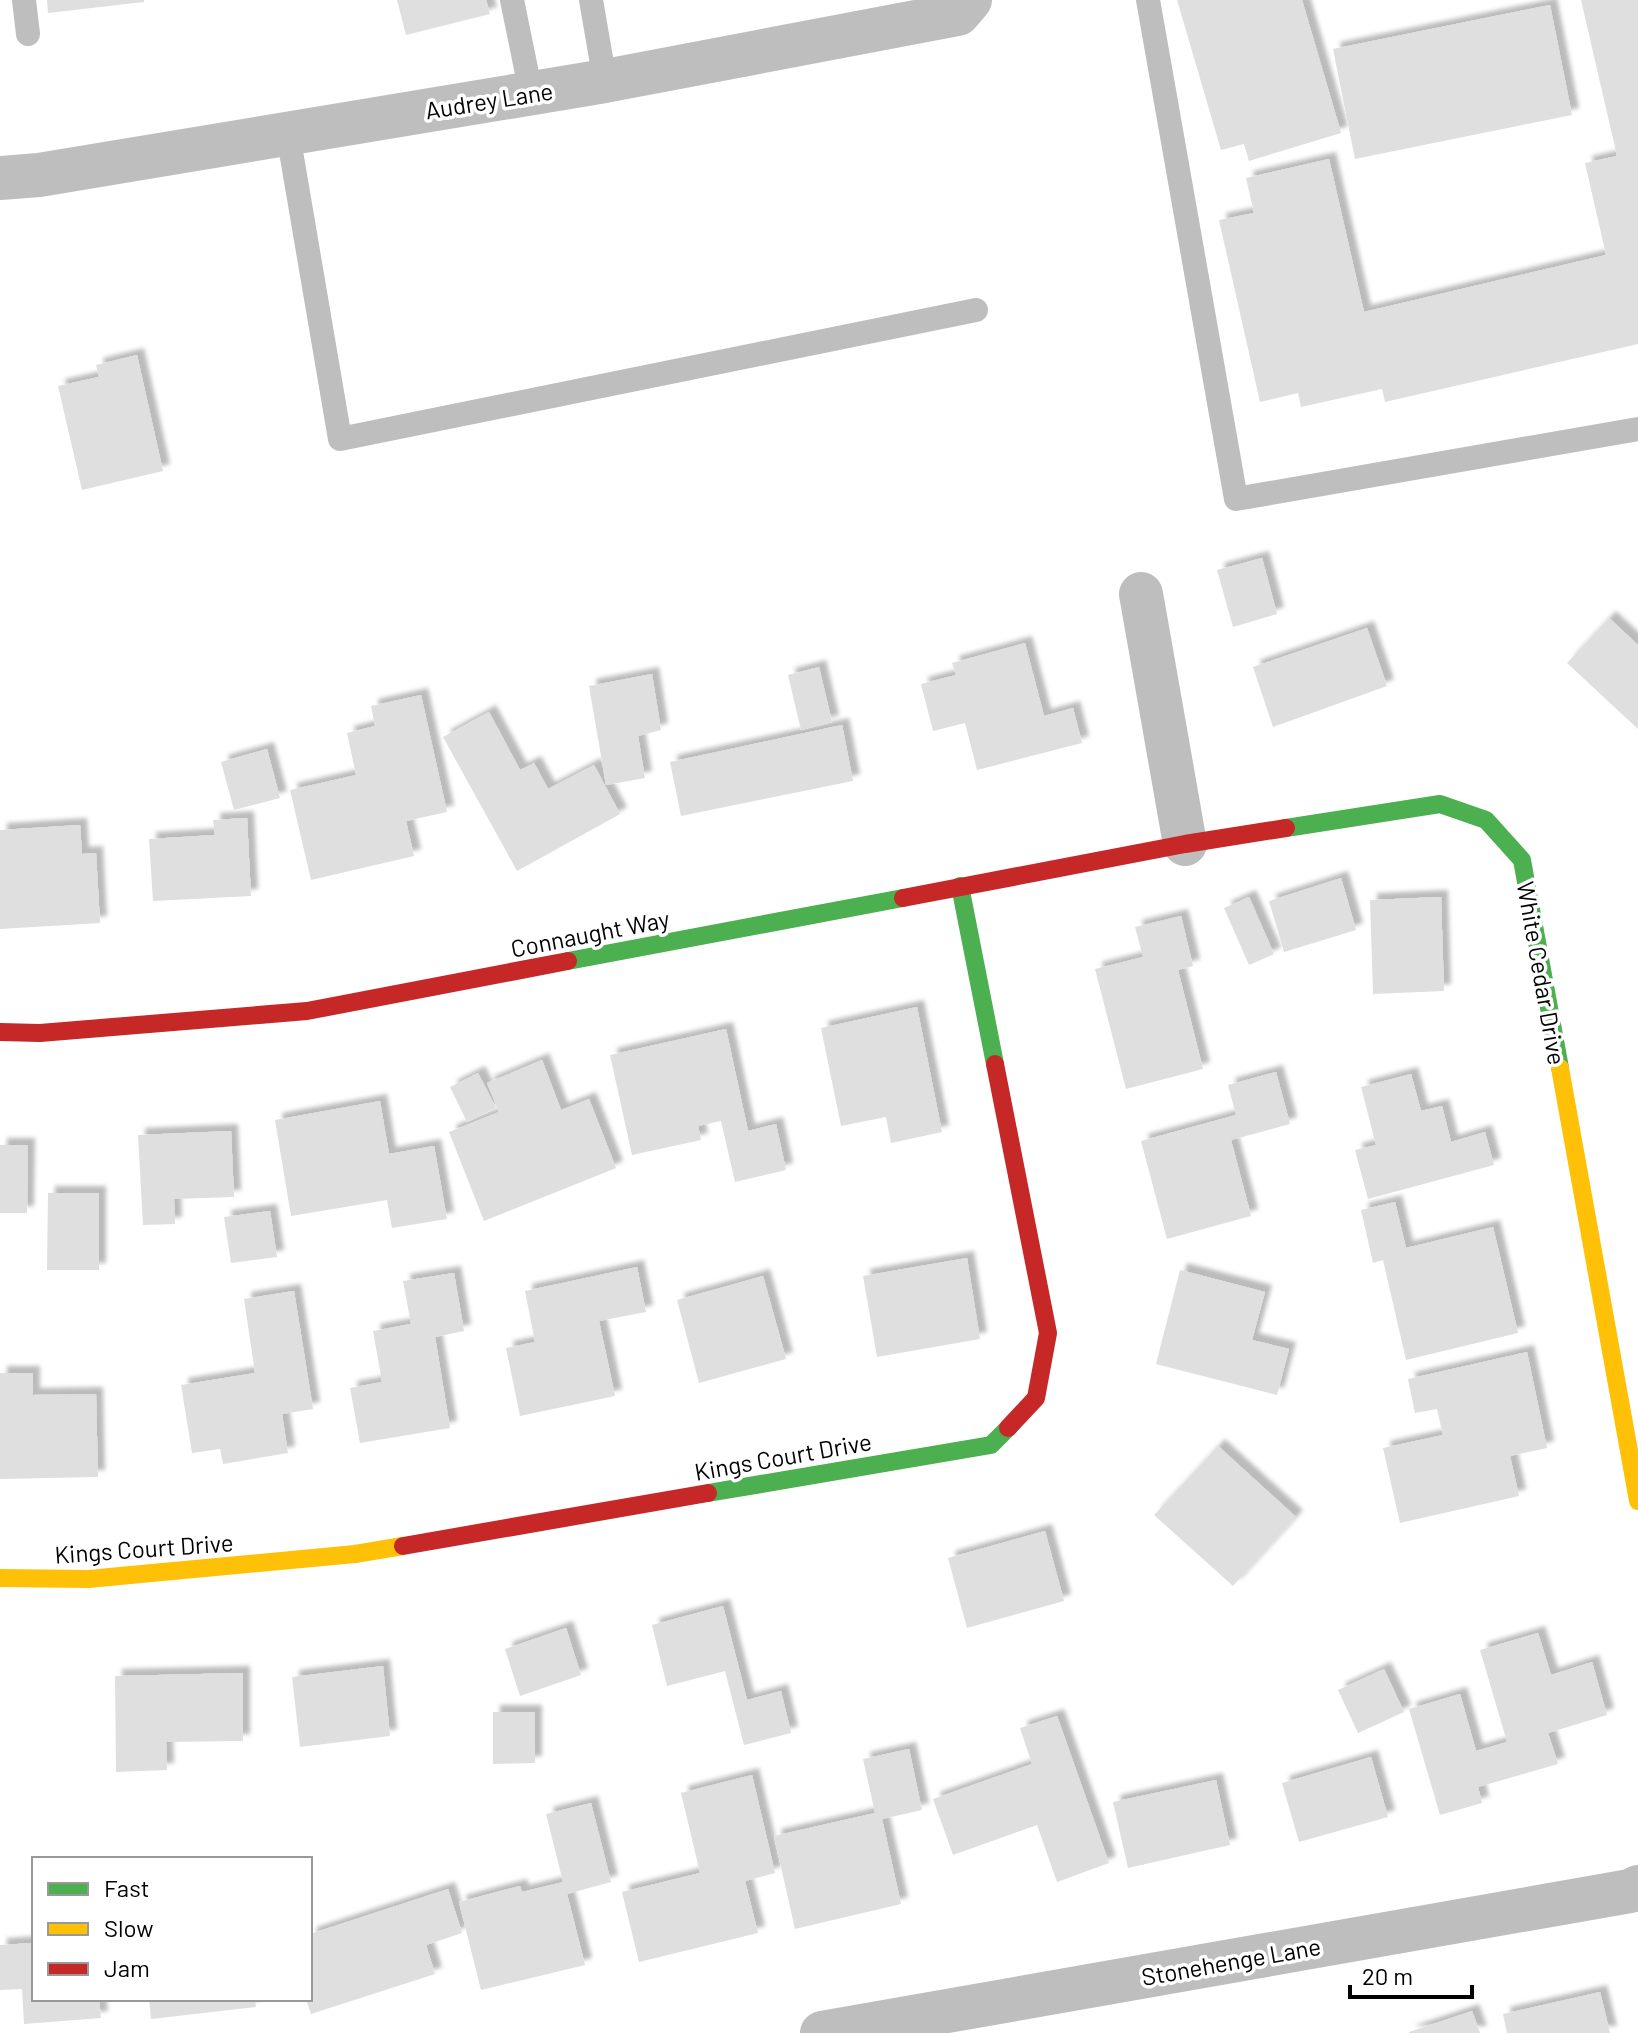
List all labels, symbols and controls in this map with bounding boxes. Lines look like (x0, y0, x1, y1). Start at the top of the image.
street label: Audrey Lane (423, 76, 555, 124)
street label: White Cedar Drive (1512, 879, 1572, 1067)
street label: Connaught Way (508, 903, 672, 963)
street label: Kings Court Drive (692, 1426, 874, 1486)
street label: Kings Court Drive (54, 1527, 234, 1569)
legend (32, 1857, 312, 2001)
text: Fast (104, 1873, 149, 1902)
text: Slow (104, 1913, 153, 1942)
street label: Stonehenge Lane (1139, 1931, 1323, 1991)
scale bar (1350, 1949, 1472, 1999)
text: Jam (104, 1953, 150, 1982)
text: 20 m (1362, 1961, 1413, 1990)

